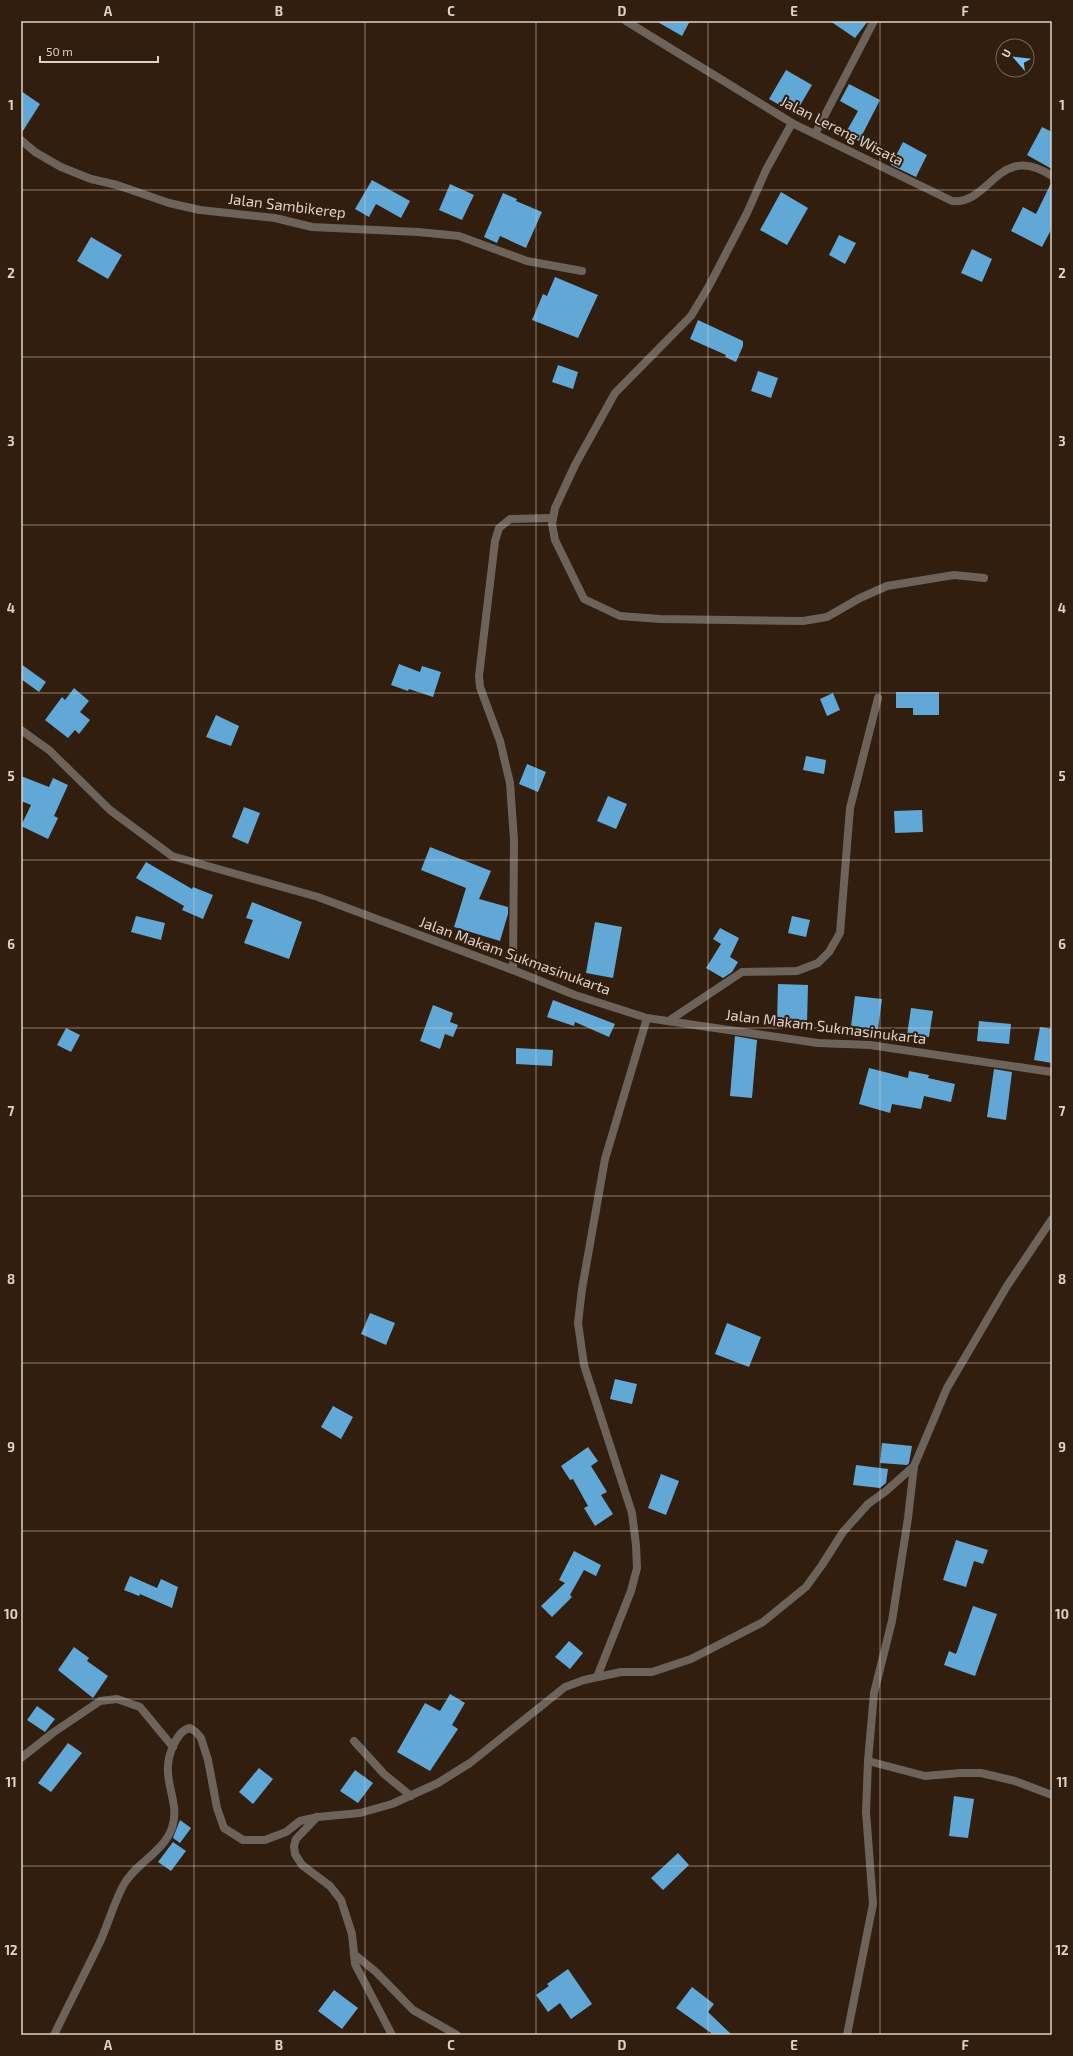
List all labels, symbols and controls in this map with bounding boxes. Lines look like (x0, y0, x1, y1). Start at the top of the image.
text: A (104, 3, 113, 19)
text: B (275, 3, 283, 19)
text: C (447, 3, 455, 19)
text: D (618, 3, 627, 19)
text: E (790, 3, 798, 19)
text: F (961, 3, 969, 19)
scale bar (40, 38, 158, 64)
north arrow (995, 38, 1035, 78)
text: 50 m (46, 44, 73, 58)
text: U (998, 47, 1013, 59)
street label: Jalan Lereng Wisata (778, 91, 907, 169)
text: 1 (8, 97, 14, 113)
text: 1 (1059, 97, 1065, 113)
street label: Jalan Sambikerep (227, 189, 347, 221)
text: 2 (7, 265, 15, 281)
text: 2 (1058, 265, 1066, 281)
text: 3 (7, 433, 15, 449)
text: 3 (1058, 433, 1066, 449)
text: 4 (7, 600, 15, 616)
text: 4 (1058, 600, 1066, 616)
text: 5 (7, 768, 15, 784)
text: 5 (1058, 768, 1066, 784)
street label: Jalan Makam Sukmasinukarta (417, 912, 613, 998)
text: 6 (7, 936, 15, 952)
text: 6 (1058, 936, 1066, 952)
street label: Jalan Makam Sukmasinukarta (725, 1005, 928, 1047)
text: 7 (8, 1103, 15, 1119)
text: 7 (1059, 1103, 1066, 1119)
text: 8 (7, 1271, 15, 1287)
text: 8 (1058, 1271, 1066, 1287)
text: 9 (7, 1439, 15, 1455)
text: 9 (1058, 1439, 1066, 1455)
text: 10 (4, 1606, 18, 1622)
text: 10 (1055, 1606, 1069, 1622)
text: 11 (5, 1774, 17, 1790)
text: 11 (1056, 1774, 1068, 1790)
text: 12 (4, 1942, 18, 1958)
text: 12 (1055, 1942, 1069, 1958)
text: A (104, 2037, 113, 2053)
text: B (275, 2037, 283, 2053)
text: C (447, 2037, 455, 2053)
text: D (618, 2037, 627, 2053)
text: E (790, 2037, 798, 2053)
text: F (961, 2037, 969, 2053)

